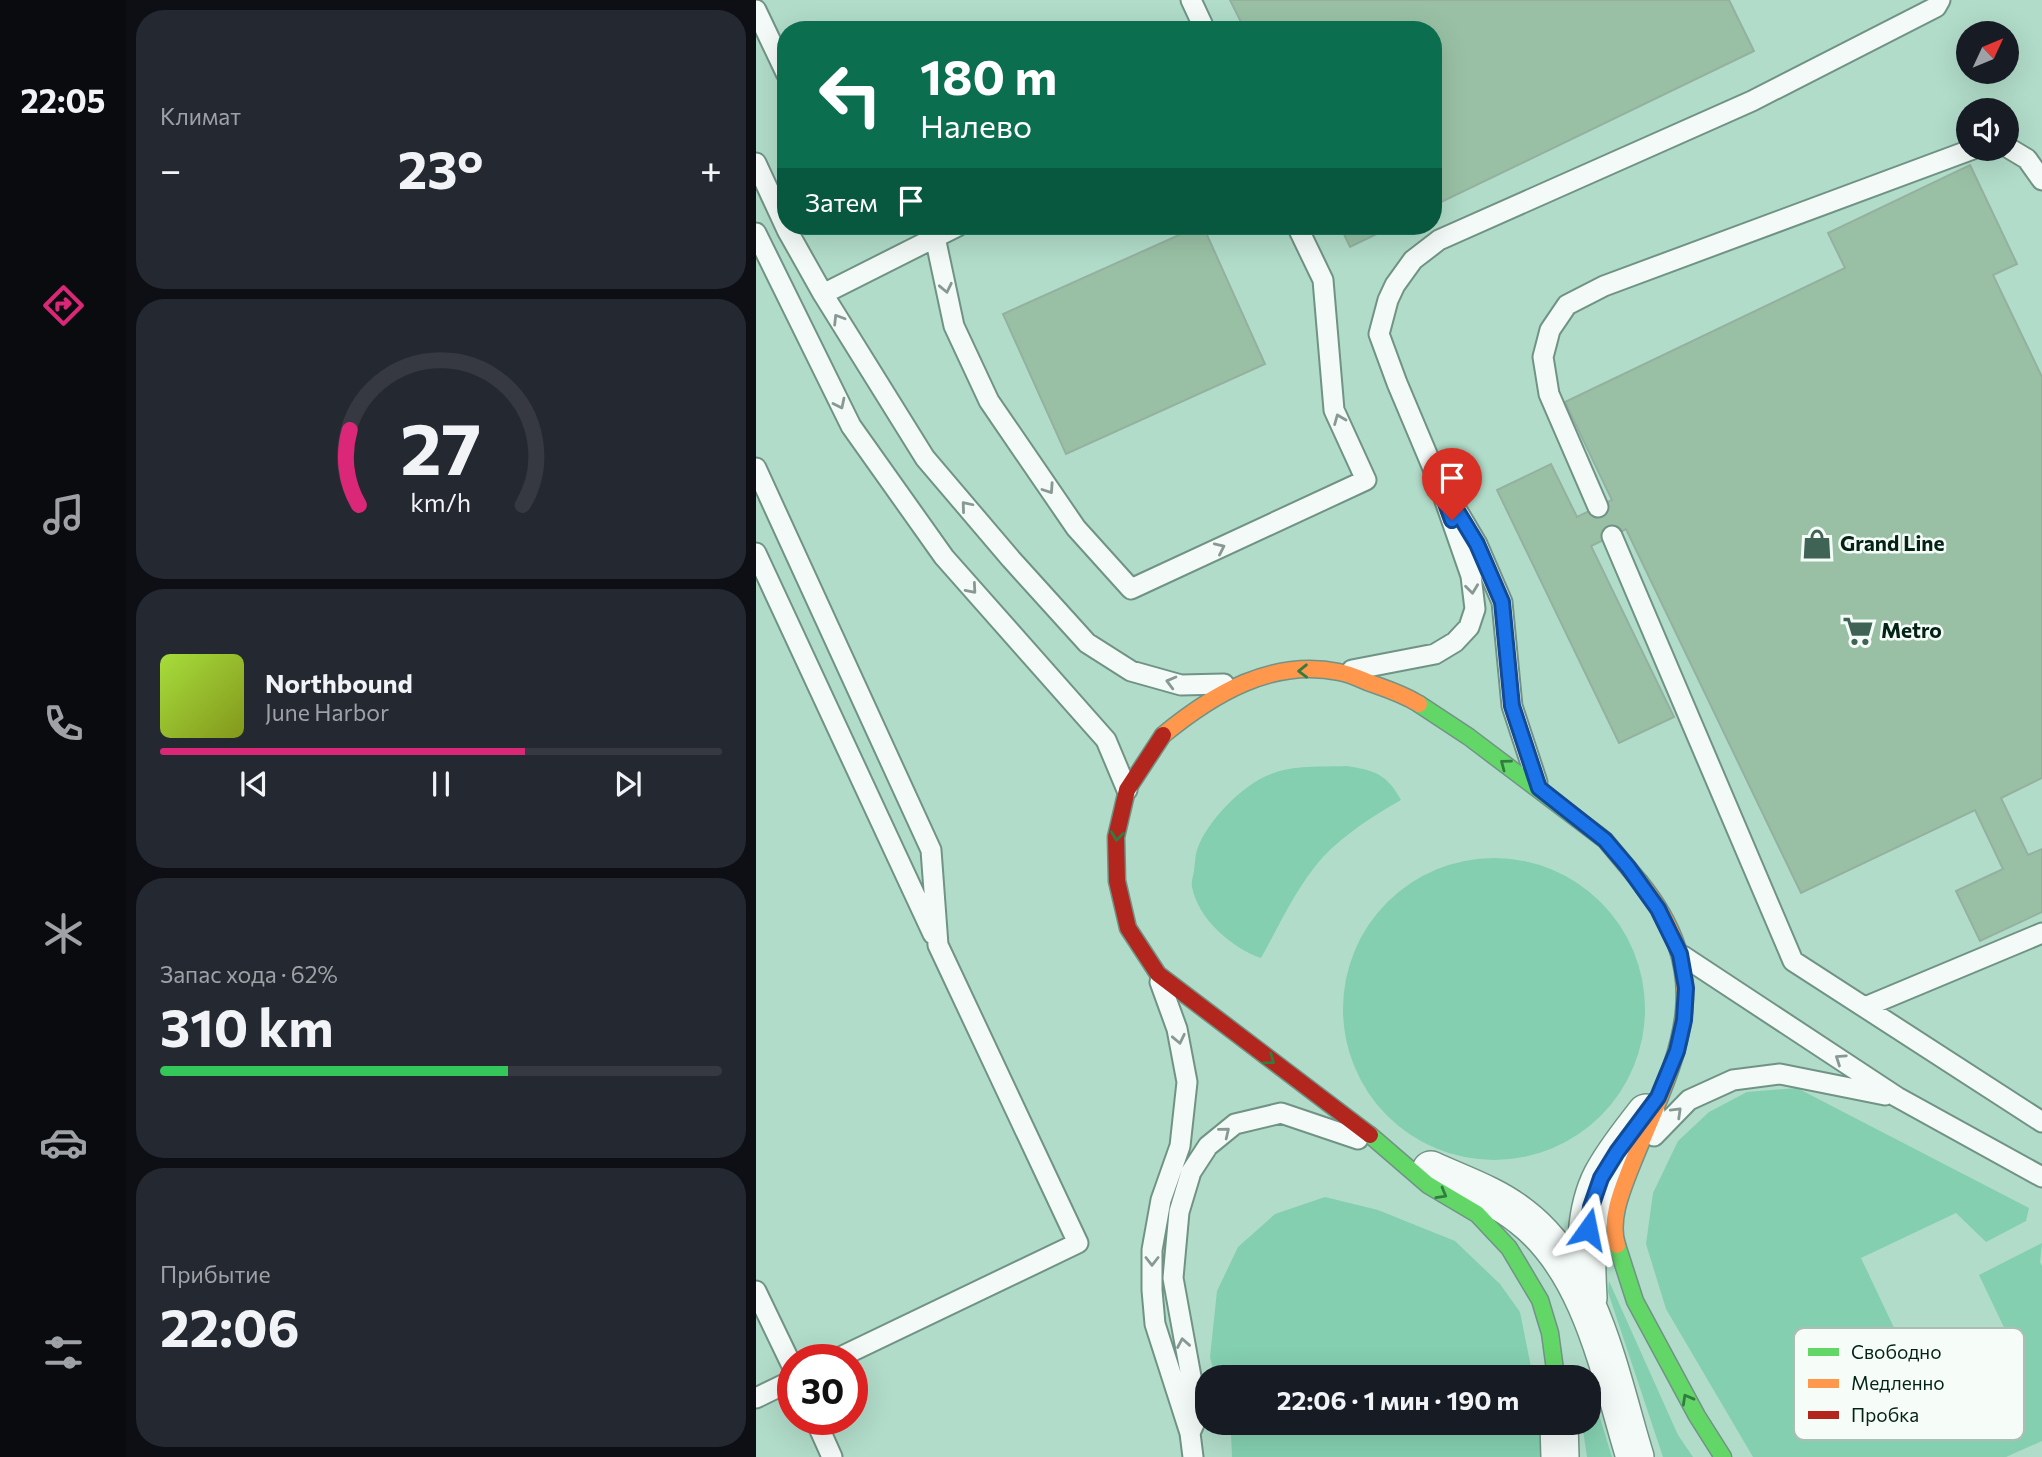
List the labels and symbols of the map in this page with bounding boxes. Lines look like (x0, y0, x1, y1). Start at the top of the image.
north arrow (1956, 21, 2020, 84)
one-way arrow (938, 282, 952, 294)
one-way arrow (834, 313, 847, 326)
one-way arrow (832, 397, 846, 409)
one-way arrow (1333, 414, 1347, 426)
pin (1422, 448, 1482, 520)
one-way arrow (1041, 481, 1053, 494)
one-way arrow (962, 502, 974, 515)
shop icon: Grand Line (1800, 527, 1834, 561)
place label: Grand Line (1840, 530, 1945, 555)
one-way arrow (1213, 542, 1225, 556)
one-way arrow (964, 581, 976, 594)
one-way arrow (1465, 583, 1480, 595)
supermarket icon: Metro (1841, 614, 1875, 648)
place label: Metro (1881, 617, 1942, 642)
one-way arrow (1297, 663, 1308, 678)
one-way arrow (1165, 676, 1177, 690)
one-way arrow (1500, 760, 1513, 772)
one-way arrow (1110, 830, 1125, 842)
one-way arrow (1170, 1033, 1185, 1045)
one-way arrow (1263, 1052, 1275, 1064)
one-way arrow (1835, 1055, 1848, 1068)
one-way arrow (1669, 1107, 1682, 1120)
one-way arrow (1217, 1128, 1230, 1140)
one-way arrow (1435, 1185, 1448, 1198)
position arrow (1551, 1192, 1625, 1266)
one-way arrow (1144, 1256, 1160, 1267)
legend (1794, 1328, 2024, 1440)
one-way arrow (1176, 1337, 1191, 1349)
text: Свободно (1851, 1340, 1941, 1363)
speed limit sign: 30 (777, 1344, 868, 1435)
text: Медленно (1851, 1371, 1945, 1394)
one-way arrow (1682, 1394, 1696, 1406)
text: Пробка (1851, 1403, 1919, 1426)

